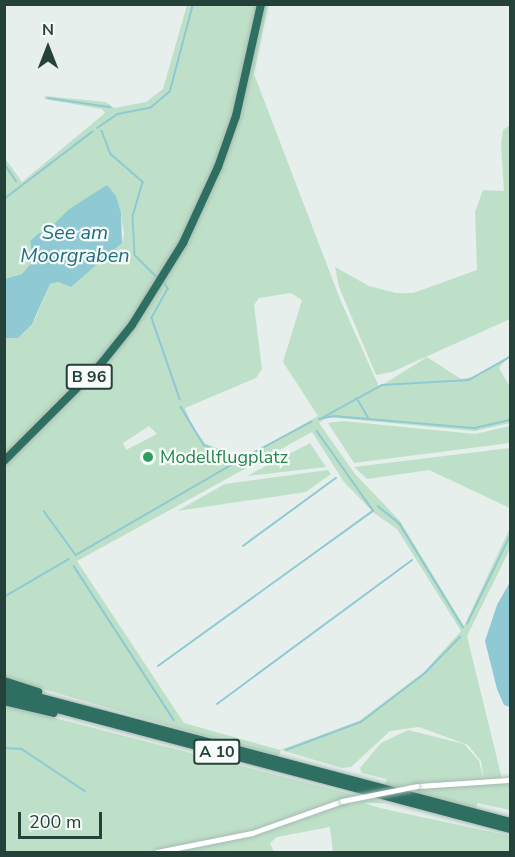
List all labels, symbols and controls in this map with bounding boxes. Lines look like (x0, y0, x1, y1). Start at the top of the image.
north arrow (18, 18, 78, 78)
text: N (42, 19, 54, 41)
water label: See am Moorgraben (20, 221, 130, 268)
road number: B 96 (65, 364, 113, 390)
place label: Modellflugplatz (160, 446, 288, 468)
marker: Modellflugplatz (141, 450, 155, 464)
road number: A 10 (193, 739, 241, 765)
scale bar (21, 800, 105, 838)
text: 200 m (29, 810, 81, 834)

